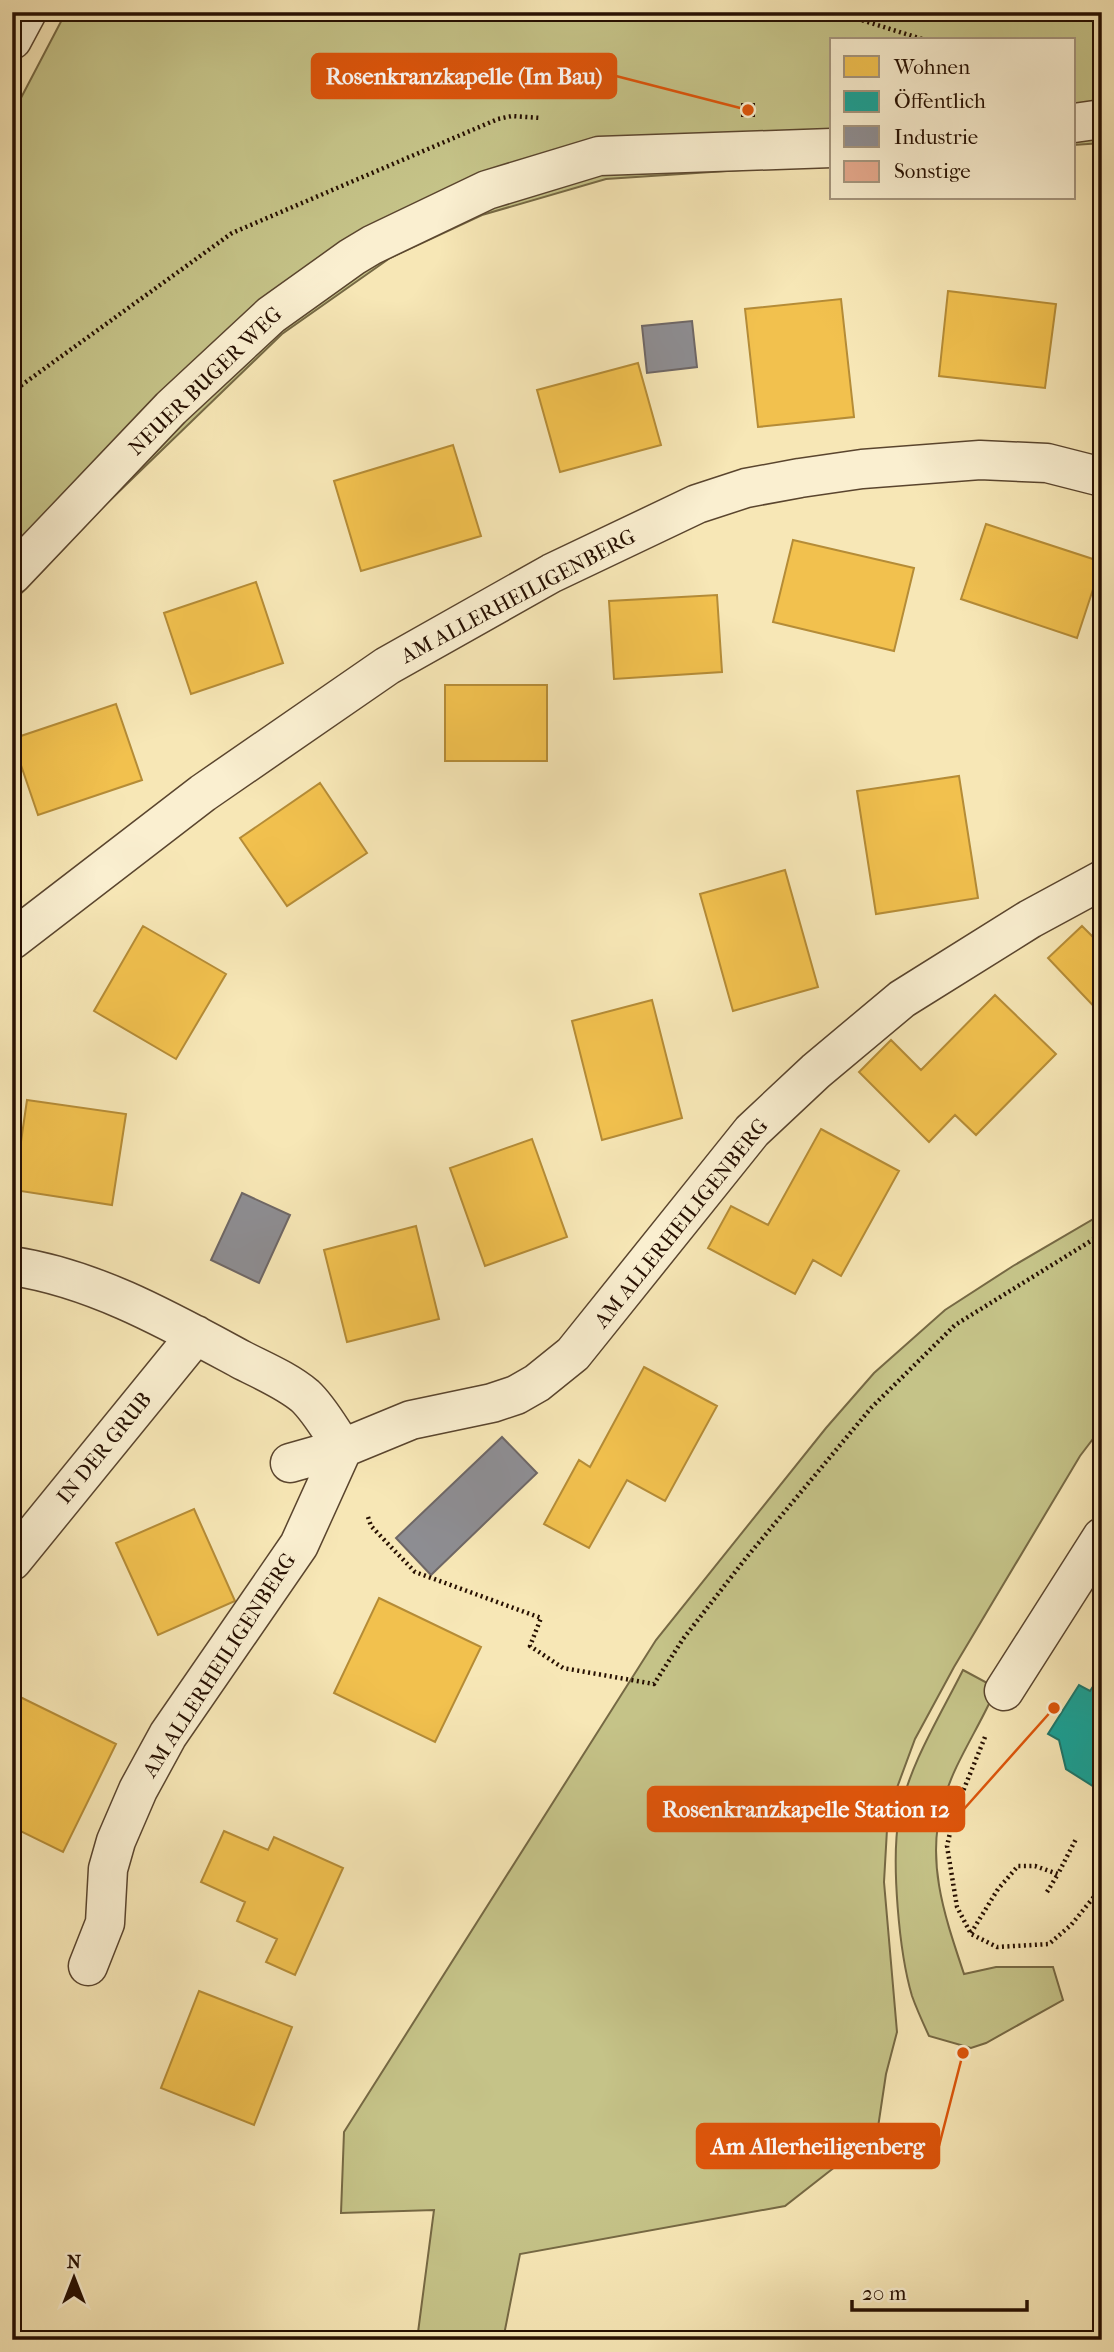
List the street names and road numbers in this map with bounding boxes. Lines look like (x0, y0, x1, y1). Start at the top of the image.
street label: NEUER BUGER WEG (124, 302, 286, 460)
street label: AM ALLERHEILIGENBERG (396, 524, 639, 669)
street label: AM ALLERHEILIGENBERG (589, 1114, 773, 1333)
street label: IN DER GRUB (52, 1387, 156, 1509)
street label: AM ALLERHEILIGENBERG (137, 1549, 300, 1782)

